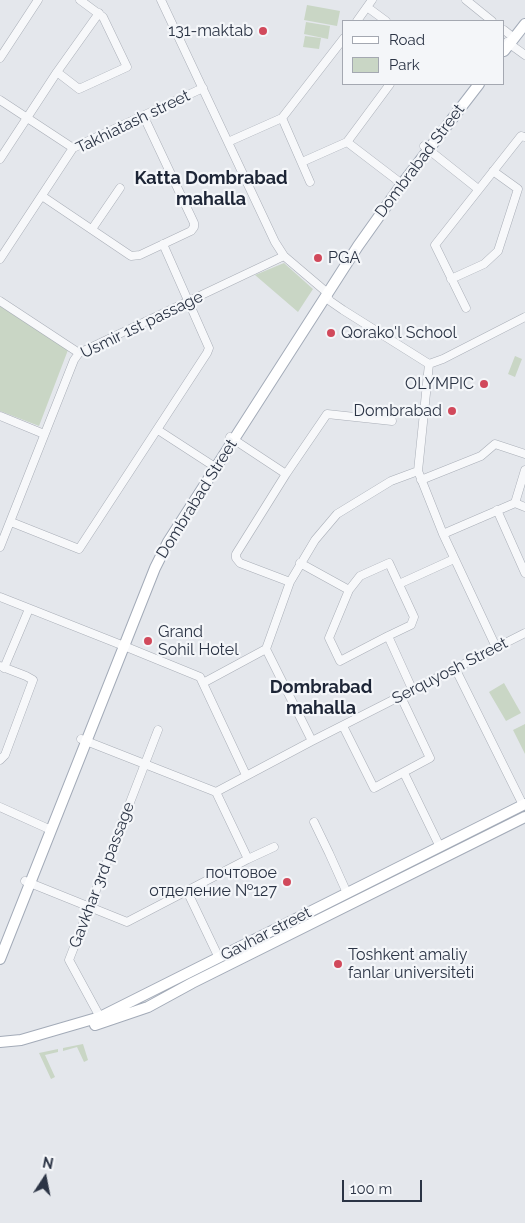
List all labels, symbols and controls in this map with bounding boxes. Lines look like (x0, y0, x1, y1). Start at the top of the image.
legend (342, 20, 505, 85)
place label: 131-maktab (168, 21, 253, 41)
marker: 131-maktab (257, 25, 269, 37)
text: Road (389, 31, 425, 49)
text: Park (389, 56, 420, 74)
street label: Takhiatash street (73, 86, 193, 158)
street label: Dombrabad Street (371, 101, 469, 221)
district label: Katta Dombrabad mahalla (134, 168, 288, 210)
place label: PGA (328, 248, 360, 268)
marker: PGA (312, 252, 324, 264)
street label: Usmir 1st passage (78, 287, 206, 363)
place label: Qorako'l School (341, 323, 457, 343)
marker: Qorako'l School (325, 327, 337, 339)
place label: OLYMPIC (405, 374, 474, 394)
marker: OLYMPIC (478, 378, 490, 390)
place label: Dombrabad (354, 401, 442, 421)
marker: Dombrabad (446, 405, 458, 417)
street label: Dombrabad Street (153, 436, 241, 562)
place label: Grand Sohil Hotel (158, 622, 239, 660)
street label: Serquyosh Street (389, 634, 511, 708)
marker: Grand Sohil Hotel (142, 635, 154, 647)
district label: Dombrabad mahalla (270, 677, 372, 720)
street label: Gavkhar 3rd passage (65, 799, 139, 951)
place label: почтовое отделение №127 (149, 863, 277, 901)
marker: почтовое отделение №127 (281, 876, 293, 888)
street label: Gavhar street (218, 903, 314, 965)
place label: Toshkent amaliy fanlar universiteti (348, 945, 474, 983)
marker: Toshkent amaliy fanlar universiteti (332, 958, 344, 970)
north arrow (20, 1153, 70, 1203)
text: N (41, 1154, 55, 1172)
scale bar (345, 1170, 425, 1202)
text: 100 m (350, 1180, 392, 1198)

